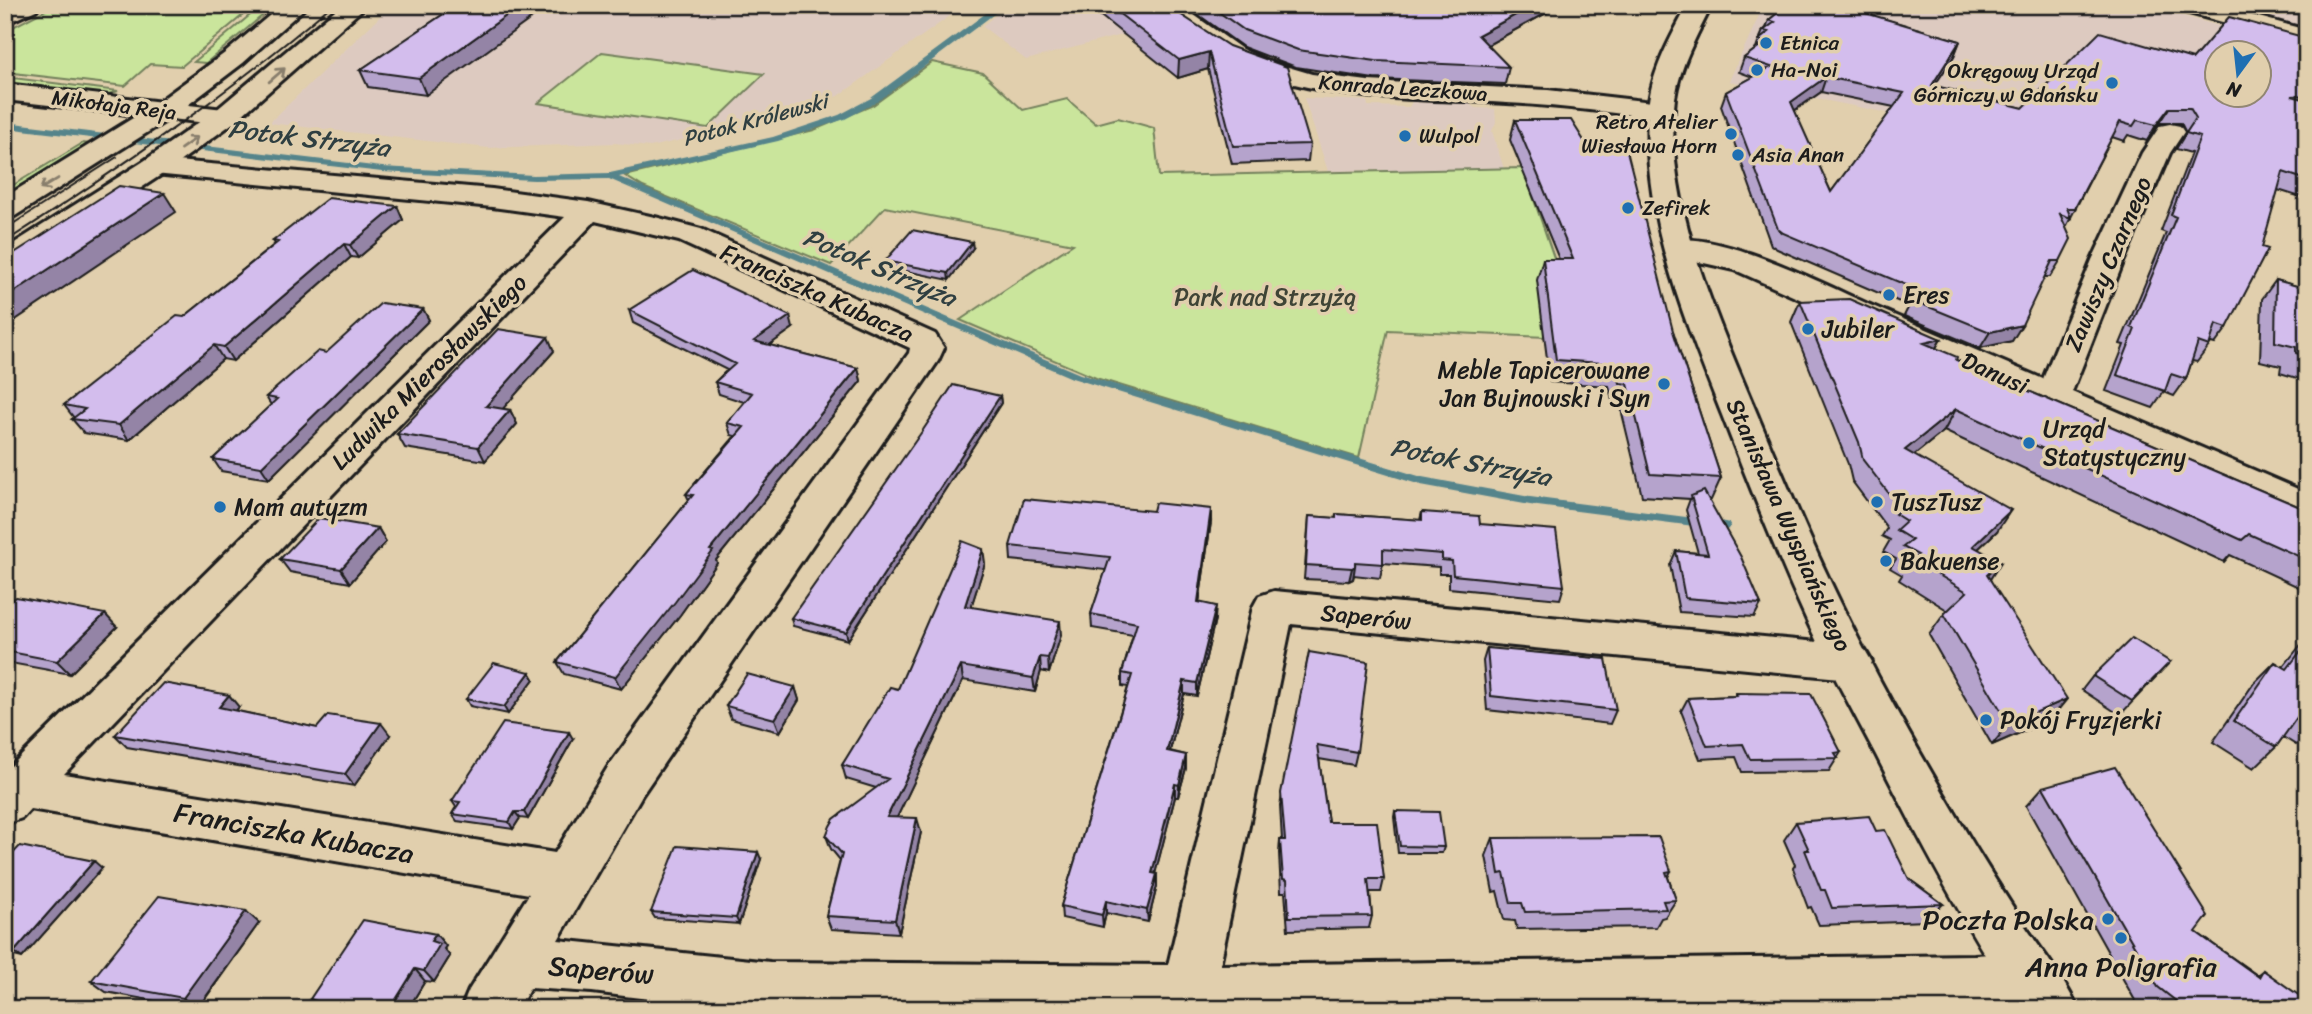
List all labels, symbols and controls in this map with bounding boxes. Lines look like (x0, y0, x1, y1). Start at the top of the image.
place label: Etnica (1780, 24, 1839, 62)
marker: Etnica (1758, 35, 1774, 51)
north arrow (2204, 38, 2274, 108)
place label: Ha-Noi (1771, 51, 1839, 89)
place label: Okręgowy Urząd Górniczy w Gdańsku (1914, 52, 2100, 114)
marker: Ha-Noi (1749, 62, 1765, 78)
street label: Konrada Leczkowa (1317, 63, 1489, 113)
one-way arrow (267, 67, 285, 83)
text: N (2222, 72, 2245, 108)
marker: Okręgowy Urząd Górniczy w Gdańsku (2104, 75, 2120, 91)
street label: Mikołaja Reja (50, 79, 179, 132)
water label: Potok Królewski (678, 81, 836, 158)
place label: Retro Atelier Wiesława Horn (1581, 103, 1718, 165)
water label: Potok Strzyża (225, 105, 394, 171)
place label: Wulpol (1419, 117, 1481, 155)
marker: Retro Atelier Wiesława Horn (1723, 126, 1739, 142)
marker: Wulpol (1397, 128, 1413, 144)
one-way arrow (179, 135, 198, 150)
place label: Asia Anan (1751, 136, 1844, 174)
marker: Asia Anan (1730, 147, 1746, 163)
street label: Zawiszy Czarnego (2052, 170, 2164, 358)
one-way arrow (39, 177, 59, 191)
place label: Zefirek (1642, 189, 1710, 227)
marker: Zefirek (1620, 200, 1636, 216)
water label: Potok Strzyża (796, 214, 966, 321)
street label: Franciszka Kubacza (713, 231, 921, 355)
street label: Ludwika Mierosławskiego (320, 263, 538, 481)
place label: Eres (1903, 274, 1950, 316)
park label: Park nad Strzyżą (1174, 276, 1356, 318)
marker: Eres (1881, 287, 1897, 303)
place label: Jubiler (1821, 308, 1895, 350)
marker: Jubiler (1800, 321, 1816, 337)
street label: Danusi (1955, 340, 2036, 407)
place label: Meble Tapicerowane Jan Bujnowski i Syn (1438, 349, 1650, 419)
marker: Meble Tapicerowane Jan Bujnowski i Syn (1656, 376, 1672, 392)
street label: Stanisława Wyspiańskiego (1714, 391, 1864, 659)
place label: Urząd Statystyczny (2043, 408, 2187, 478)
water label: Potok Strzyża (1387, 424, 1557, 500)
marker: Urząd Statystyczny (2021, 435, 2037, 451)
place label: TuszTusz (1891, 481, 1983, 523)
place label: Mam autyzm (234, 486, 368, 528)
marker: TuszTusz (1869, 494, 1885, 510)
marker: Mam autyzm (212, 499, 228, 515)
place label: Bakuense (1900, 540, 1999, 582)
marker: Bakuense (1878, 553, 1894, 569)
street label: Saperów (1319, 591, 1414, 643)
place label: Pokój Fryzjerki (2000, 699, 2162, 741)
marker: Pokój Fryzjerki (1978, 712, 1994, 728)
street label: Franciszka Kubacza (170, 788, 418, 878)
place label: Poczta Polska (1922, 895, 2094, 944)
marker: Poczta Polska (2100, 911, 2116, 927)
marker: Anna Poligrafia (2113, 930, 2129, 946)
street label: Saperów (546, 941, 656, 999)
place label: Anna Poligrafia (2024, 942, 2218, 991)

